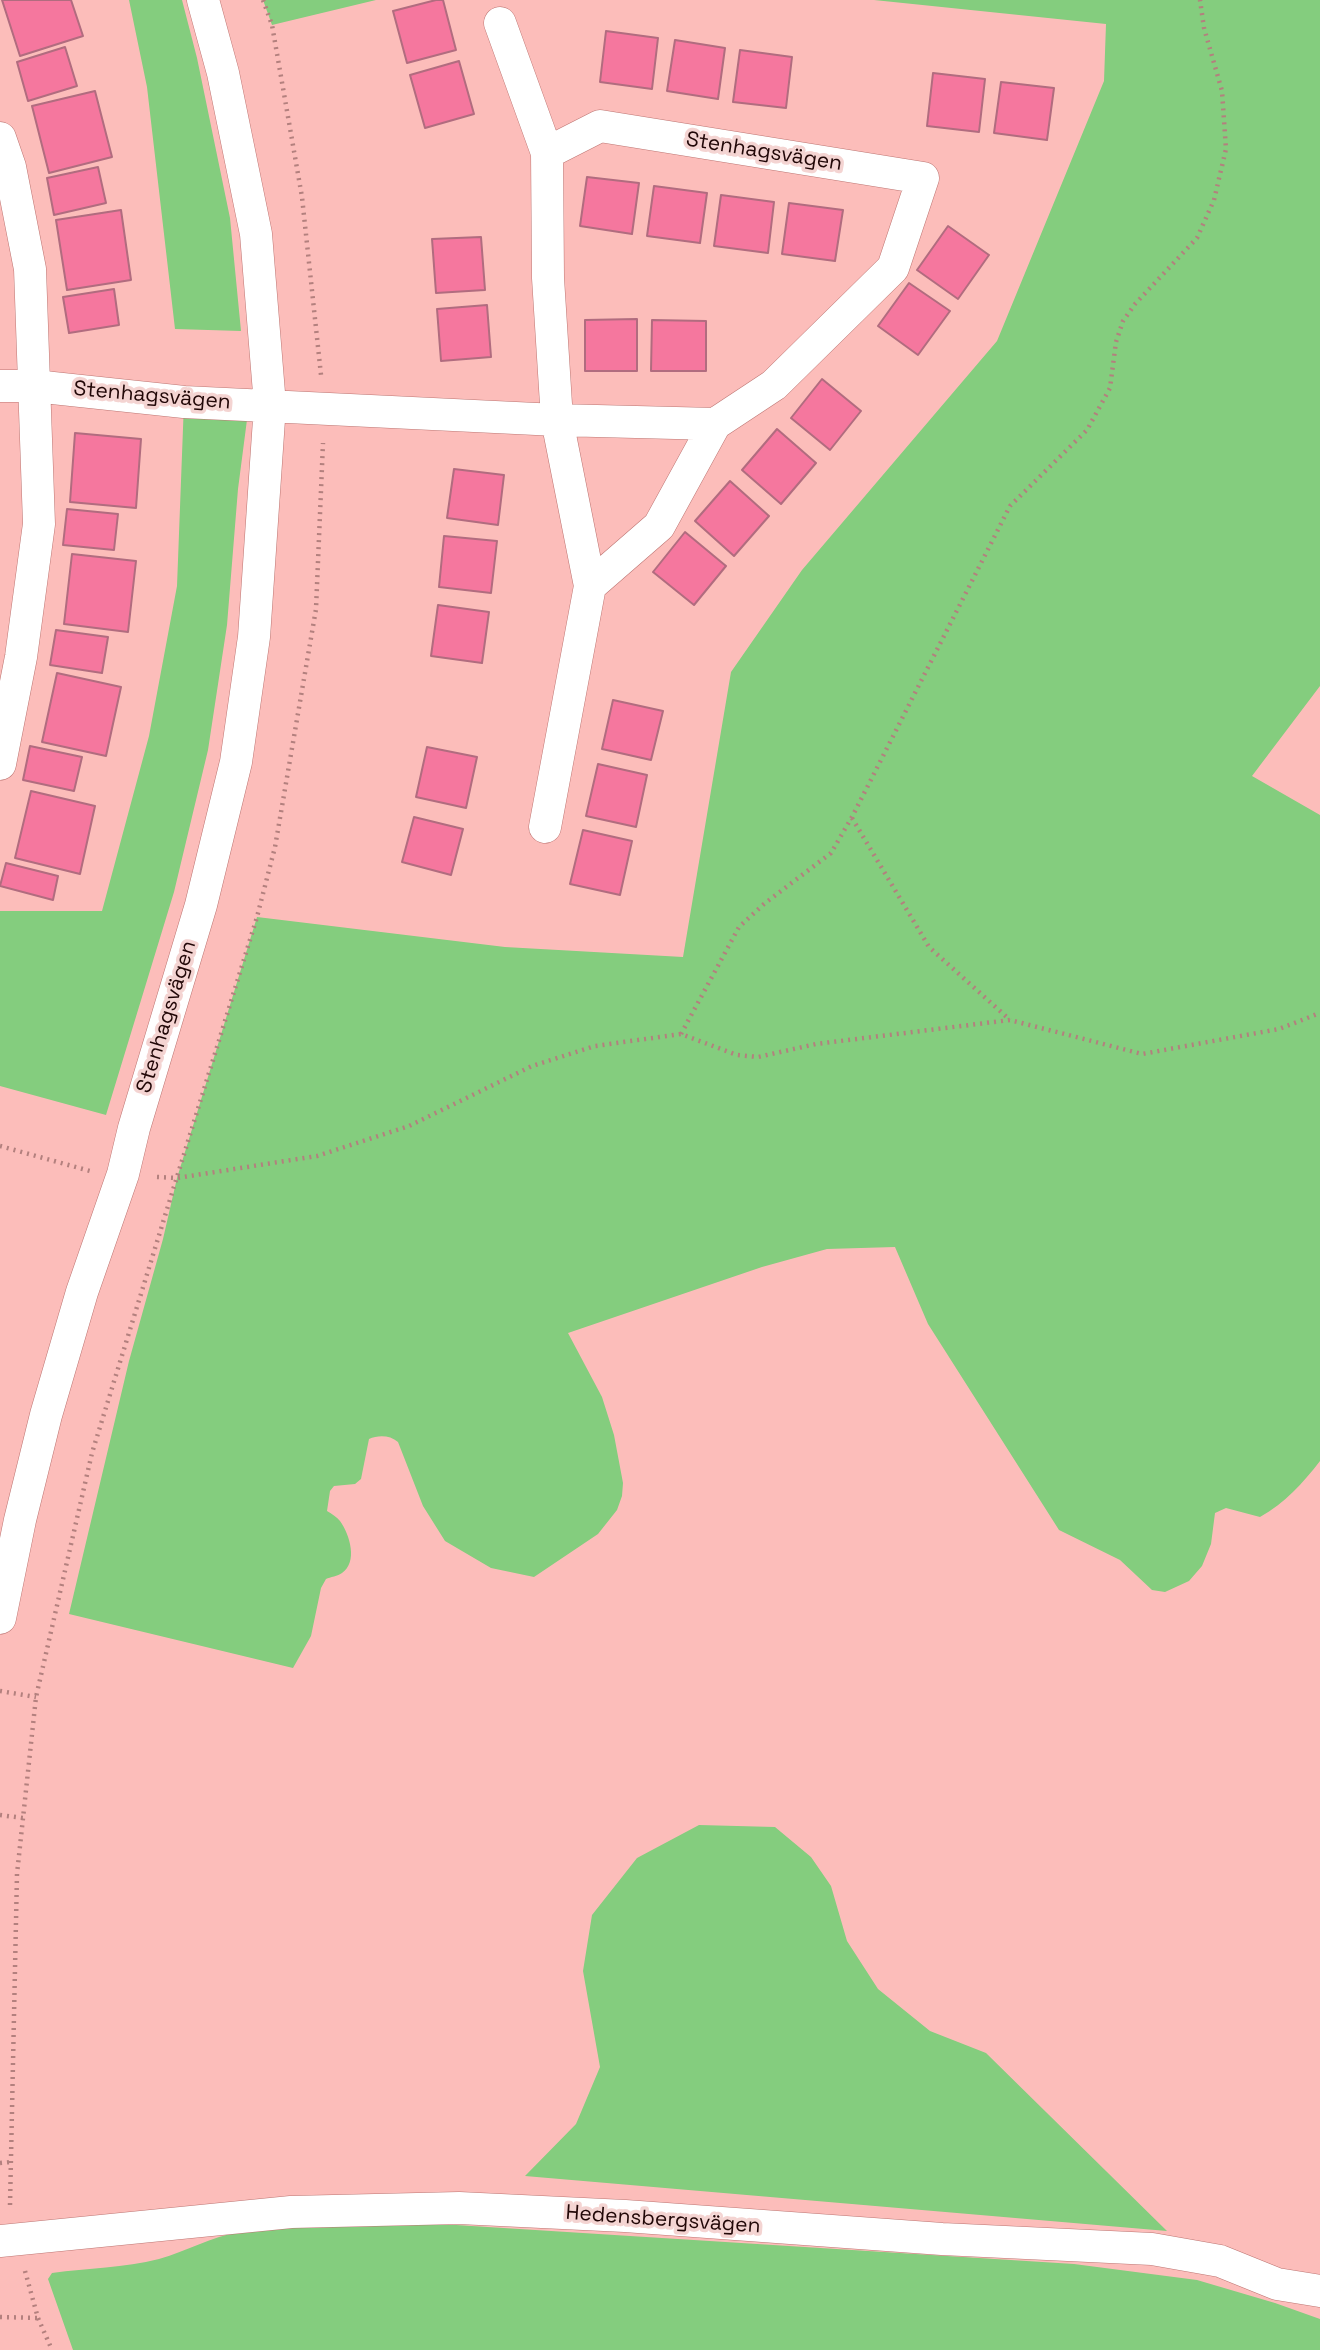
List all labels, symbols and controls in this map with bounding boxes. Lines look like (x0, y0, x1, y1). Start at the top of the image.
street label: Stenhagsvägen (684, 127, 844, 177)
street label: Stenhagsvägen (72, 377, 232, 415)
street label: Stenhagsvägen (132, 938, 202, 1096)
street label: Hedensbergsvägen (565, 2201, 761, 2239)

